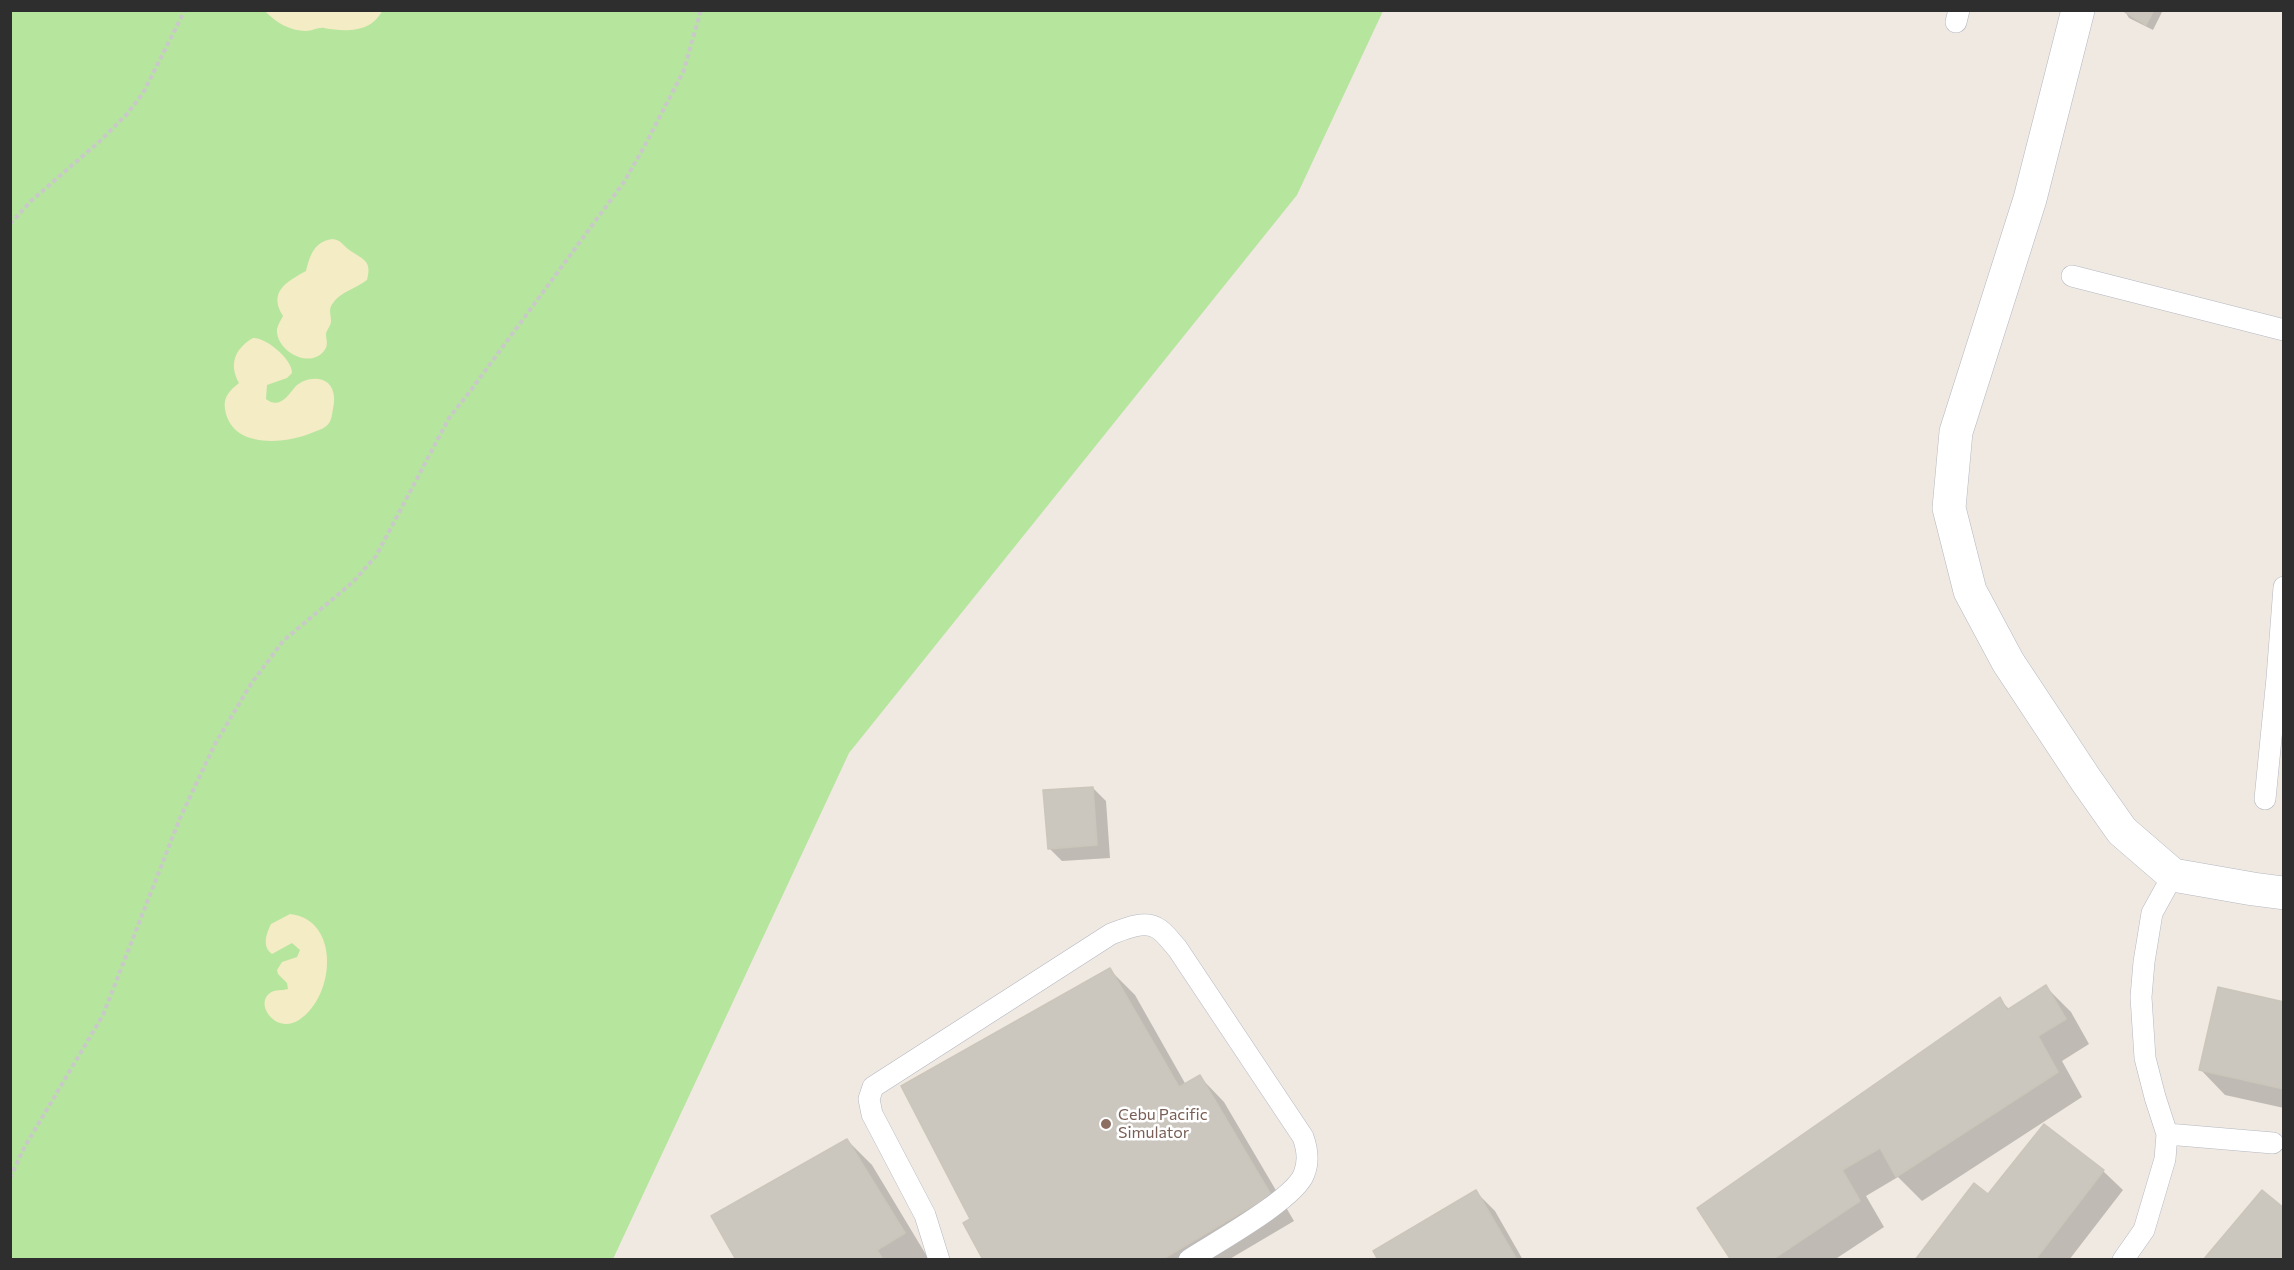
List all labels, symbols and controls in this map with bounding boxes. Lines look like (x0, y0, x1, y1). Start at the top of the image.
place label: Cebu Pacific Simulator (1118, 1105, 1208, 1143)
marker: Cebu Pacific Simulator (1099, 1117, 1113, 1131)

